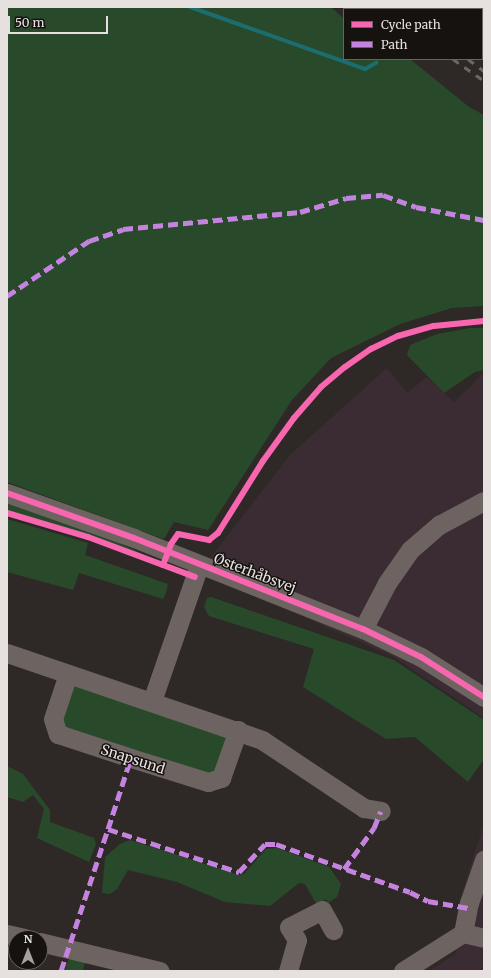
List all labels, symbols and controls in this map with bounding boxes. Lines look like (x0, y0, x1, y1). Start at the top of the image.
scale bar (10, 8, 110, 34)
legend (343, 8, 483, 60)
text: 50 m (15, 15, 44, 30)
text: Cycle path (381, 17, 441, 32)
text: Path (381, 37, 407, 52)
street label: Østerhåbsvej (211, 550, 299, 596)
street label: Snapsund (99, 741, 167, 777)
north arrow (8, 930, 48, 970)
text: N (24, 932, 32, 946)

